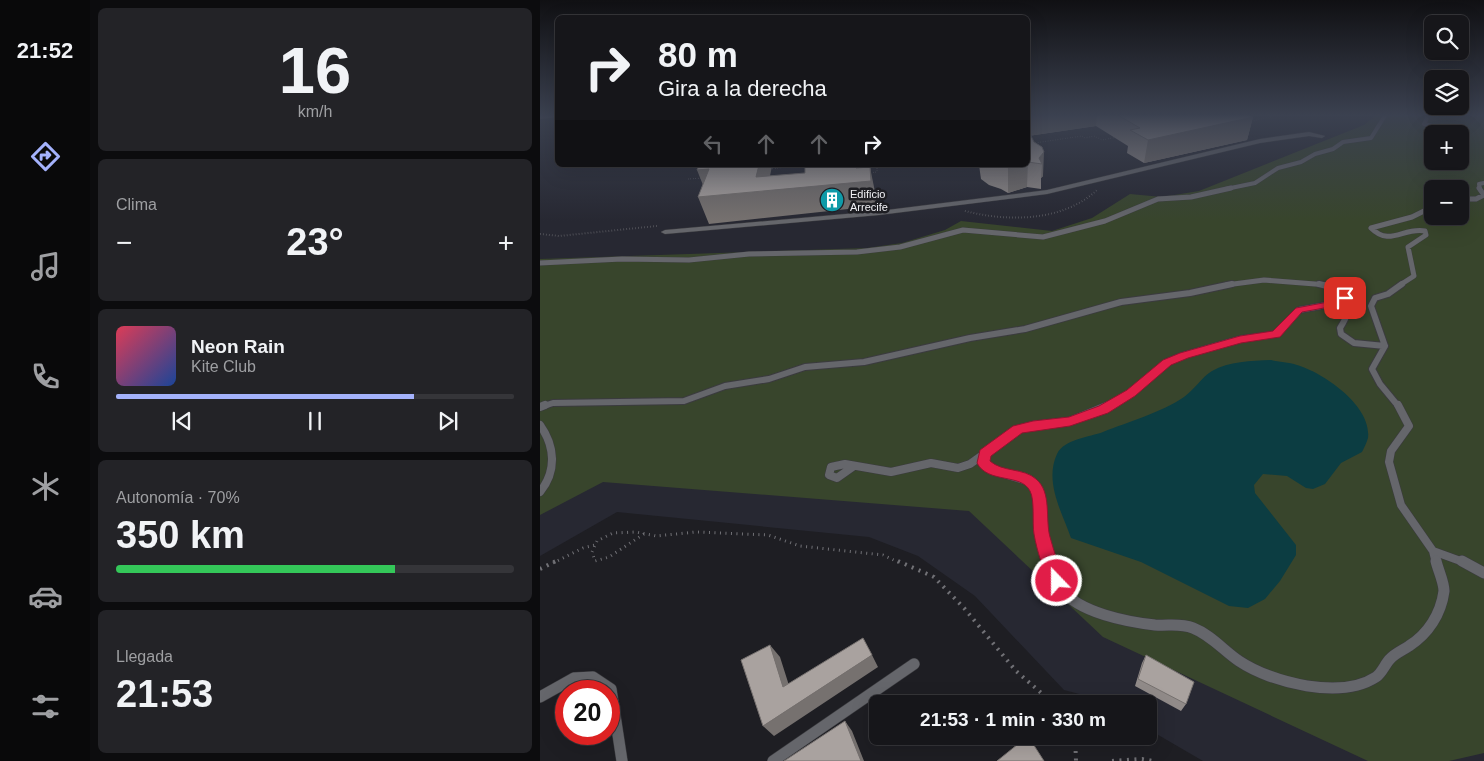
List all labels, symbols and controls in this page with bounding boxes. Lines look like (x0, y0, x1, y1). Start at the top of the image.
map controls (1424, 15, 1469, 225)
button: search (1424, 15, 1469, 60)
text: 16 (279, 34, 351, 107)
icon: right (575, 35, 640, 100)
text: 80 m (658, 35, 738, 74)
text: 21:52 (17, 38, 73, 63)
button: layers (1424, 70, 1469, 115)
text: Gira a la derecha (658, 76, 827, 101)
text: km/h (298, 103, 332, 120)
button: + (1424, 125, 1469, 170)
icon: left (699, 130, 727, 158)
icon: ahead (752, 130, 780, 158)
icon: ahead (805, 130, 833, 158)
icon: right (858, 130, 886, 158)
icon: directions (28, 139, 63, 174)
button: − (1424, 180, 1469, 225)
building icon: Edificio Arrecife (819, 187, 845, 213)
place label: Edificio Arrecife (850, 188, 888, 213)
text: Clima (116, 196, 157, 213)
text: 23° (286, 221, 344, 263)
text: − (116, 227, 132, 258)
text: + (498, 227, 514, 258)
icon: music (28, 249, 63, 284)
pin (1324, 277, 1366, 319)
icon: arrive (1331, 284, 1359, 312)
text: Neon Rain (191, 336, 285, 357)
text: Kite Club (191, 358, 256, 375)
icon: phone (28, 359, 63, 394)
icon: previous (168, 407, 196, 435)
icon: pause (301, 407, 329, 435)
icon: next (434, 407, 462, 435)
icon: climate (28, 469, 63, 504)
text: Autonomía · 70% (116, 489, 240, 506)
text: 350 km (116, 514, 245, 556)
position arrow (1030, 554, 1082, 606)
icon: car (28, 579, 63, 614)
text: Llegada (116, 648, 173, 665)
text: 21:53 (116, 673, 213, 715)
speed limit sign: 20 (555, 680, 620, 745)
icon: filters (28, 689, 63, 724)
text: 21:53 · 1 min · 330 m (920, 709, 1106, 730)

